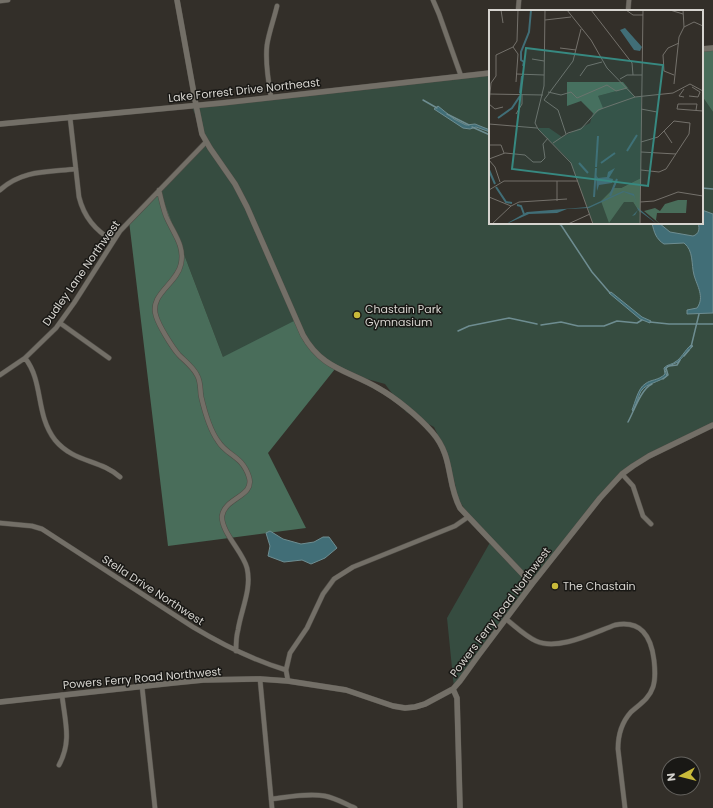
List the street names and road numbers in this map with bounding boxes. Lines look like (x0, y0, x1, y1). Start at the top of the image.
street label: Lake Forrest Drive Northeast (167, 74, 321, 106)
street label: Dudley Lane Northwest (38, 217, 124, 329)
street label: Powers Ferry Road Northwest (446, 544, 554, 680)
street label: Stella Drive Northwest (99, 551, 207, 629)
street label: Powers Ferry Road Northwest (62, 663, 222, 693)

